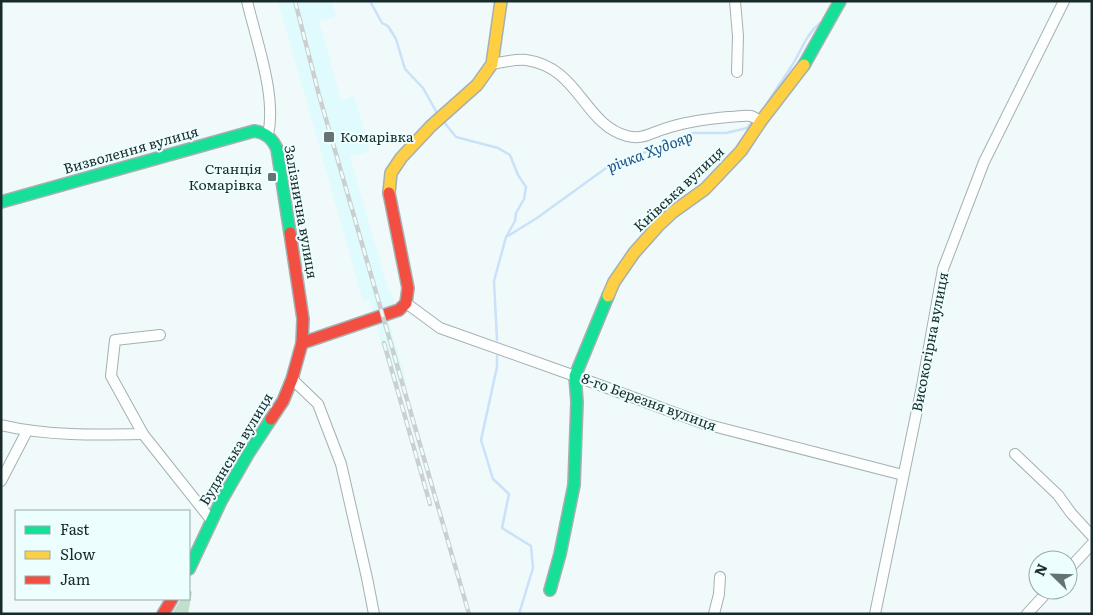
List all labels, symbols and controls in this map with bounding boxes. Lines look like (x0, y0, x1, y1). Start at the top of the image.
street label: Визволення вулиця (61, 120, 201, 178)
water label: річка Худояр (603, 124, 696, 177)
place label: Комарівка (340, 126, 414, 146)
marker: Комарівка (322, 130, 336, 144)
street label: Київська вулиця (629, 141, 728, 236)
street label: Залізнична вулиця (280, 143, 324, 280)
place label: Станція Комарівка (188, 158, 262, 194)
marker: Станція Комарівка (266, 171, 278, 183)
street label: Високогірна вулиця (906, 270, 952, 413)
street label: 8-го Березня вулиця (579, 367, 720, 435)
street label: Будянська вулиця (194, 388, 277, 509)
legend (15, 510, 190, 600)
text: Fast (60, 517, 89, 540)
text: Slow (60, 542, 95, 565)
north arrow (1028, 550, 1078, 600)
text: N (1029, 560, 1052, 579)
text: Jam (60, 567, 91, 590)

